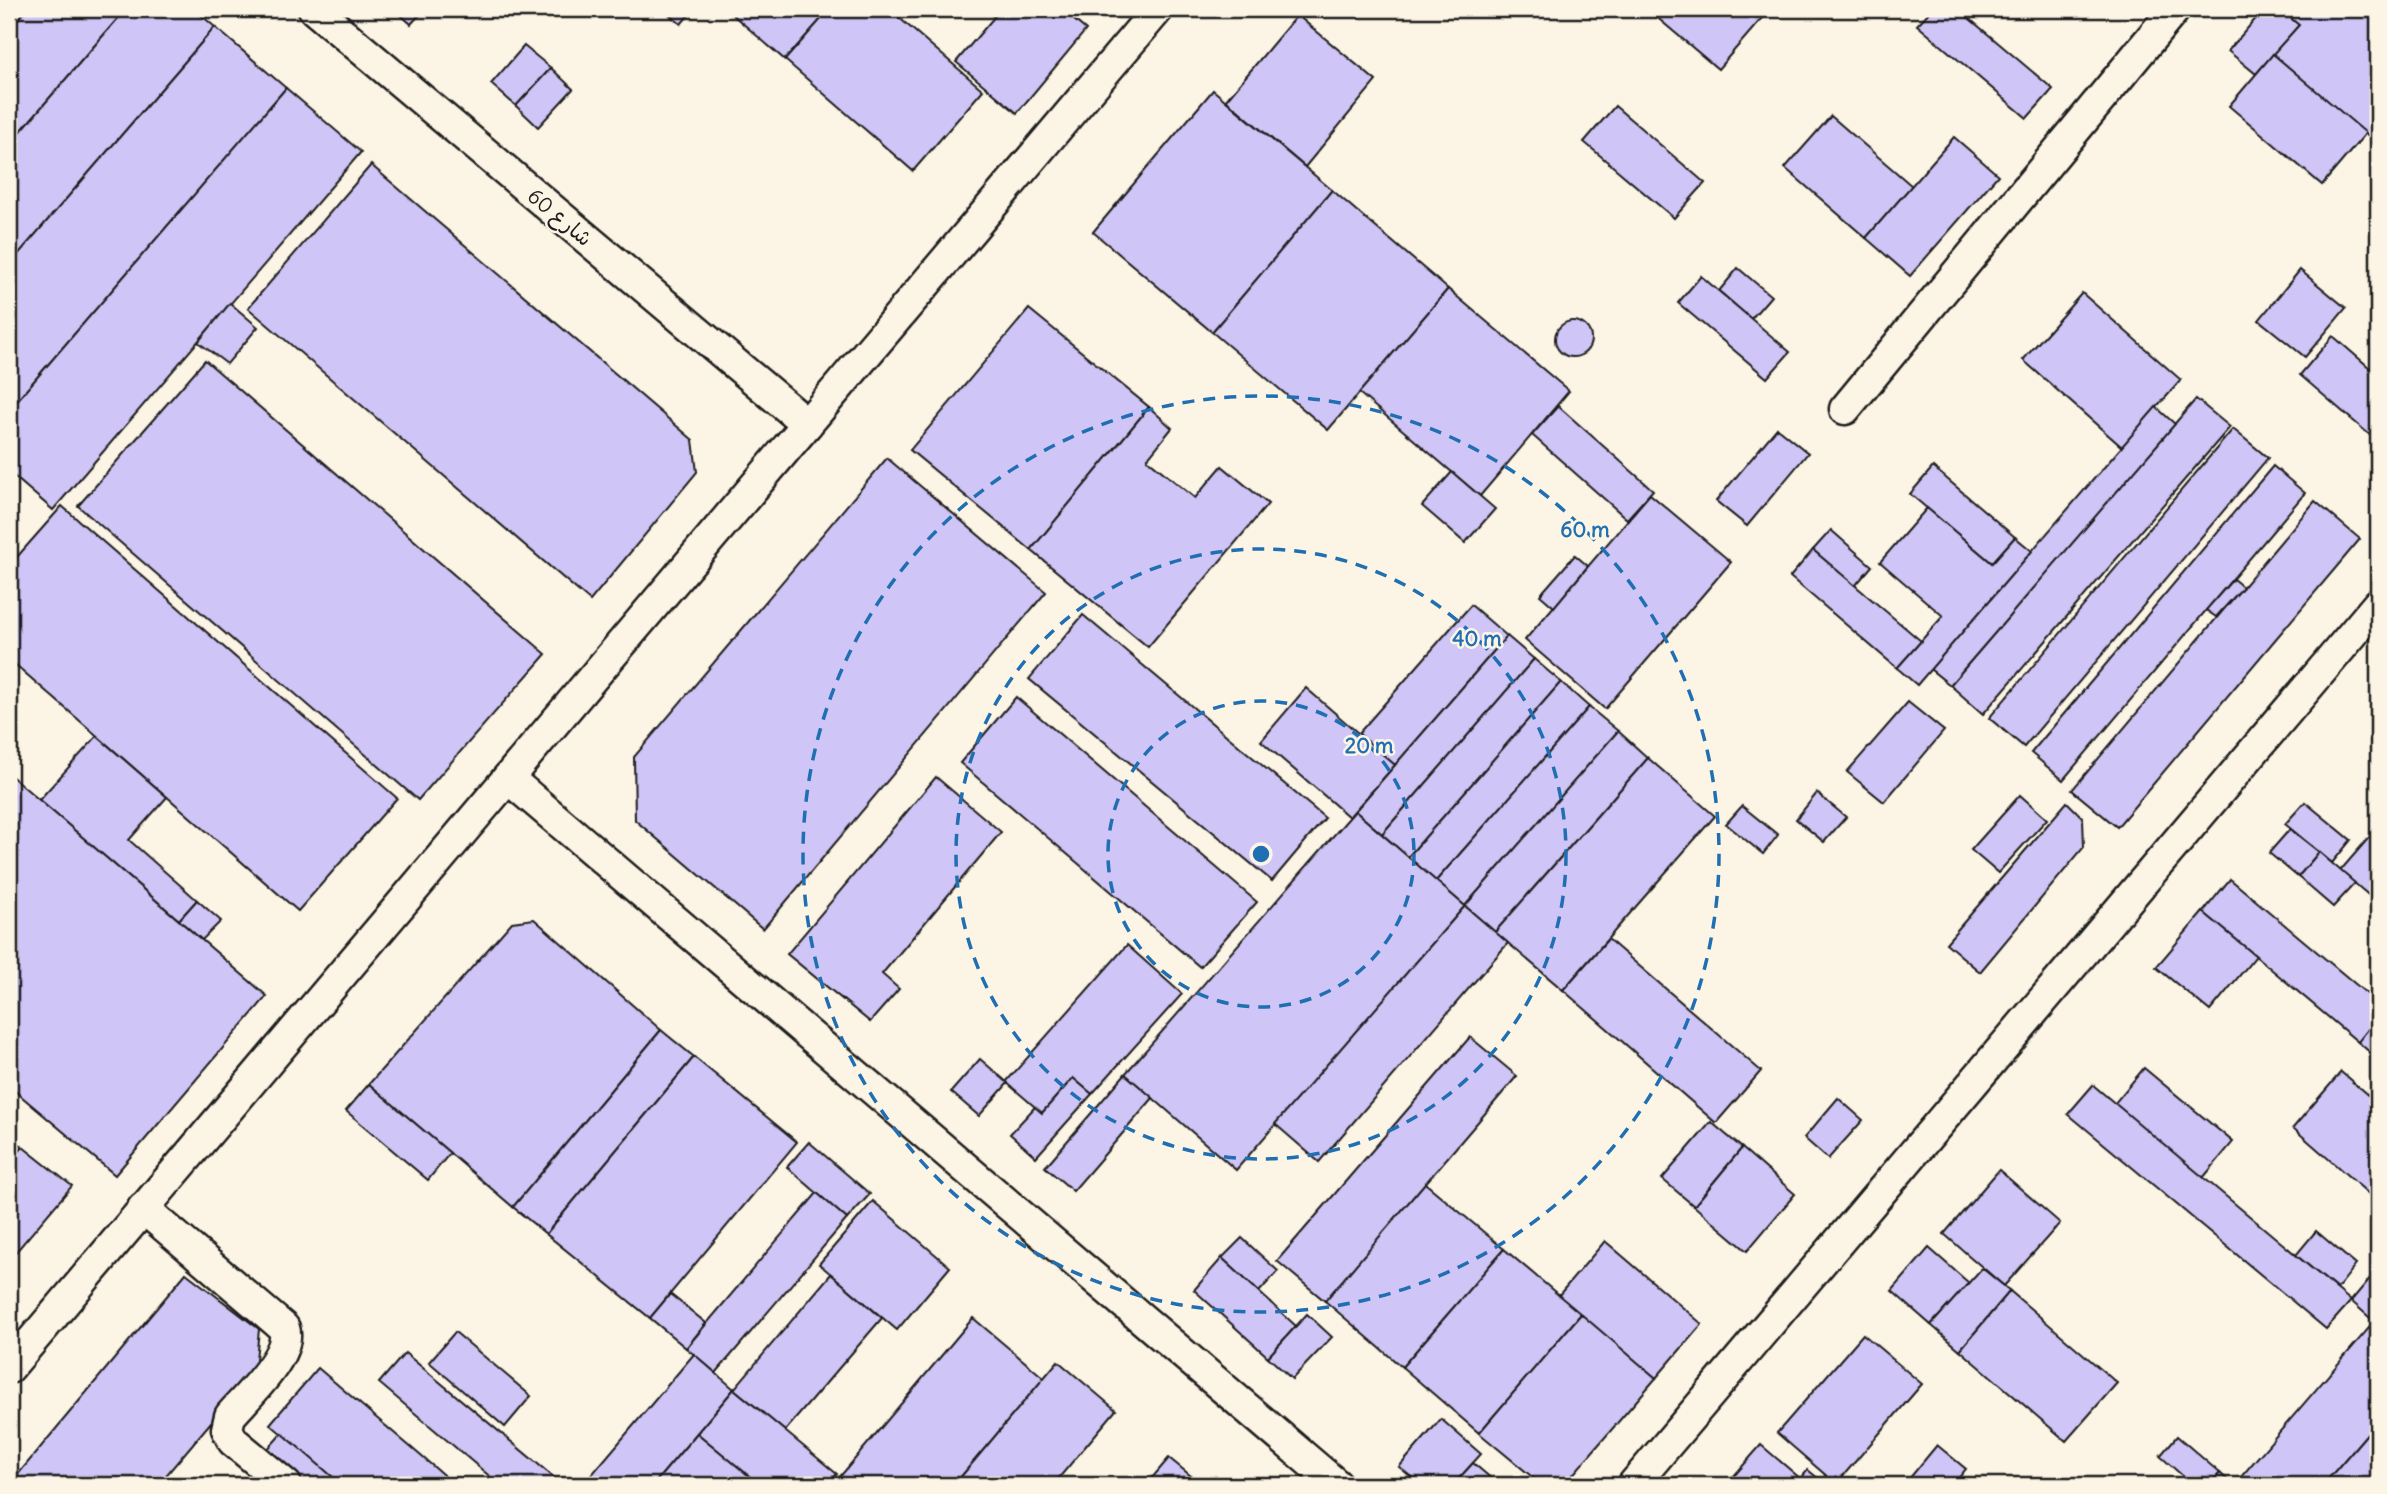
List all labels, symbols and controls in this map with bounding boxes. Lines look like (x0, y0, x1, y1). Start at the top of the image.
street label: شارع 60 (521, 182, 598, 253)
text: 60 m (1560, 516, 1610, 543)
text: 40 m (1452, 625, 1502, 652)
text: 20 m (1345, 732, 1394, 759)
centre of rings (1249, 842, 1273, 866)

